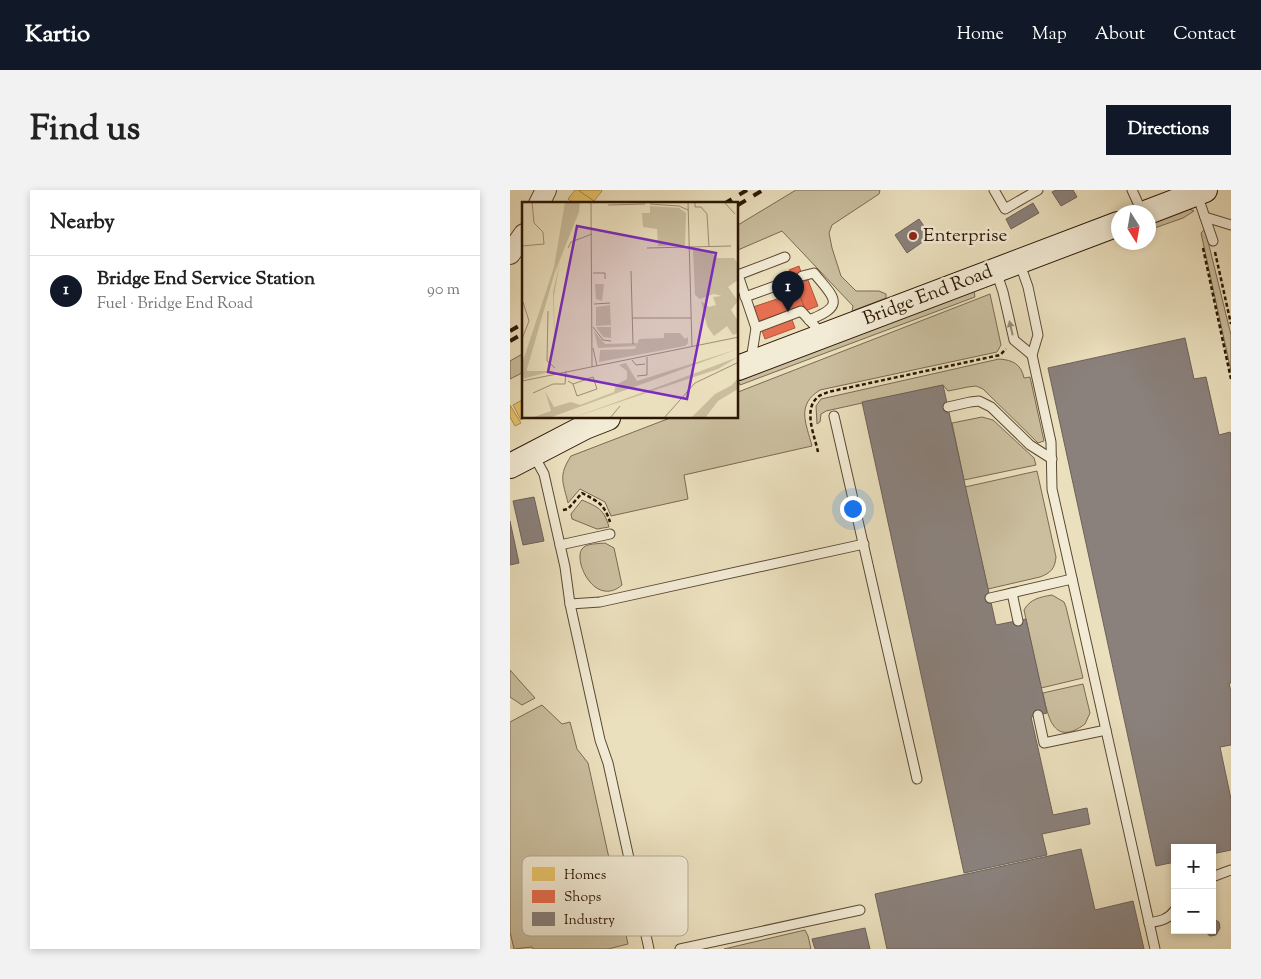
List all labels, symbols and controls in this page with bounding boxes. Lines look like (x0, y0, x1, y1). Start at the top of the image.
text: Kartio (25, 18, 90, 52)
text: Home (957, 22, 1004, 48)
text: Map (1032, 22, 1067, 48)
text: About (1095, 22, 1145, 48)
text: Contact (1173, 22, 1236, 48)
text: Find us (30, 105, 140, 156)
button: Directions (1106, 105, 1231, 155)
inset map (522, 202, 739, 419)
north arrow (1111, 205, 1156, 250)
text: Nearby (50, 208, 115, 238)
place label: Enterprise (923, 223, 1008, 250)
marker: Enterprise (907, 230, 919, 242)
street label: Bridge End Road (859, 259, 997, 333)
text: Bridge End Service Station (97, 266, 315, 293)
pin: 1 (772, 271, 804, 312)
text: 1 (63, 279, 69, 302)
text: 90 m (427, 279, 460, 302)
text: Fuel · Bridge End Road (97, 293, 253, 316)
one-way arrow (1007, 320, 1015, 335)
your location (840, 496, 866, 522)
map controls (1171, 844, 1216, 934)
button: + (1171, 844, 1216, 889)
legend (522, 856, 688, 936)
text: Homes (564, 866, 606, 886)
text: Shops (564, 888, 601, 908)
button: − (1171, 889, 1216, 934)
text: Industry (564, 911, 615, 931)

